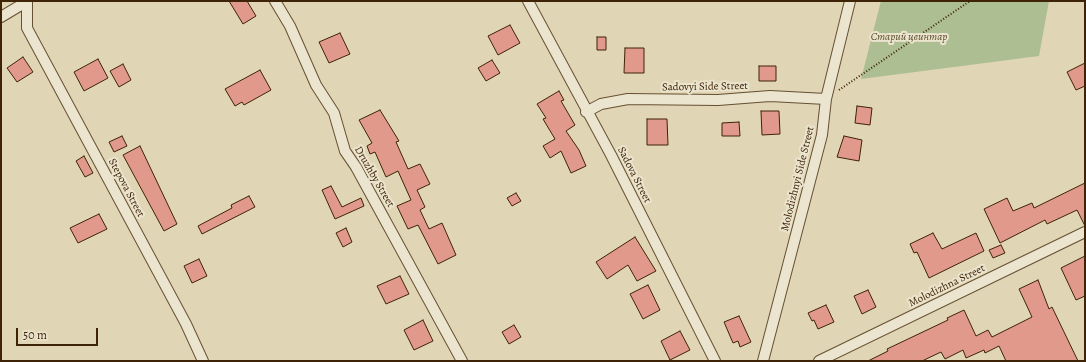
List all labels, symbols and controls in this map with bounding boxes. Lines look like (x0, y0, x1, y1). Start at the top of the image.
park label: Старий цвинтар (871, 30, 947, 44)
street label: Sadovyi Side Street (662, 80, 748, 94)
street label: Molodizhnyi Side Street (779, 125, 817, 233)
street label: Druzhby Street (351, 144, 397, 210)
street label: Sadova Street (614, 145, 654, 205)
street label: Stepova Street (105, 156, 147, 220)
street label: Molodizhna Street (907, 262, 987, 310)
scale bar (18, 320, 100, 346)
text: 50 m (23, 327, 47, 343)

